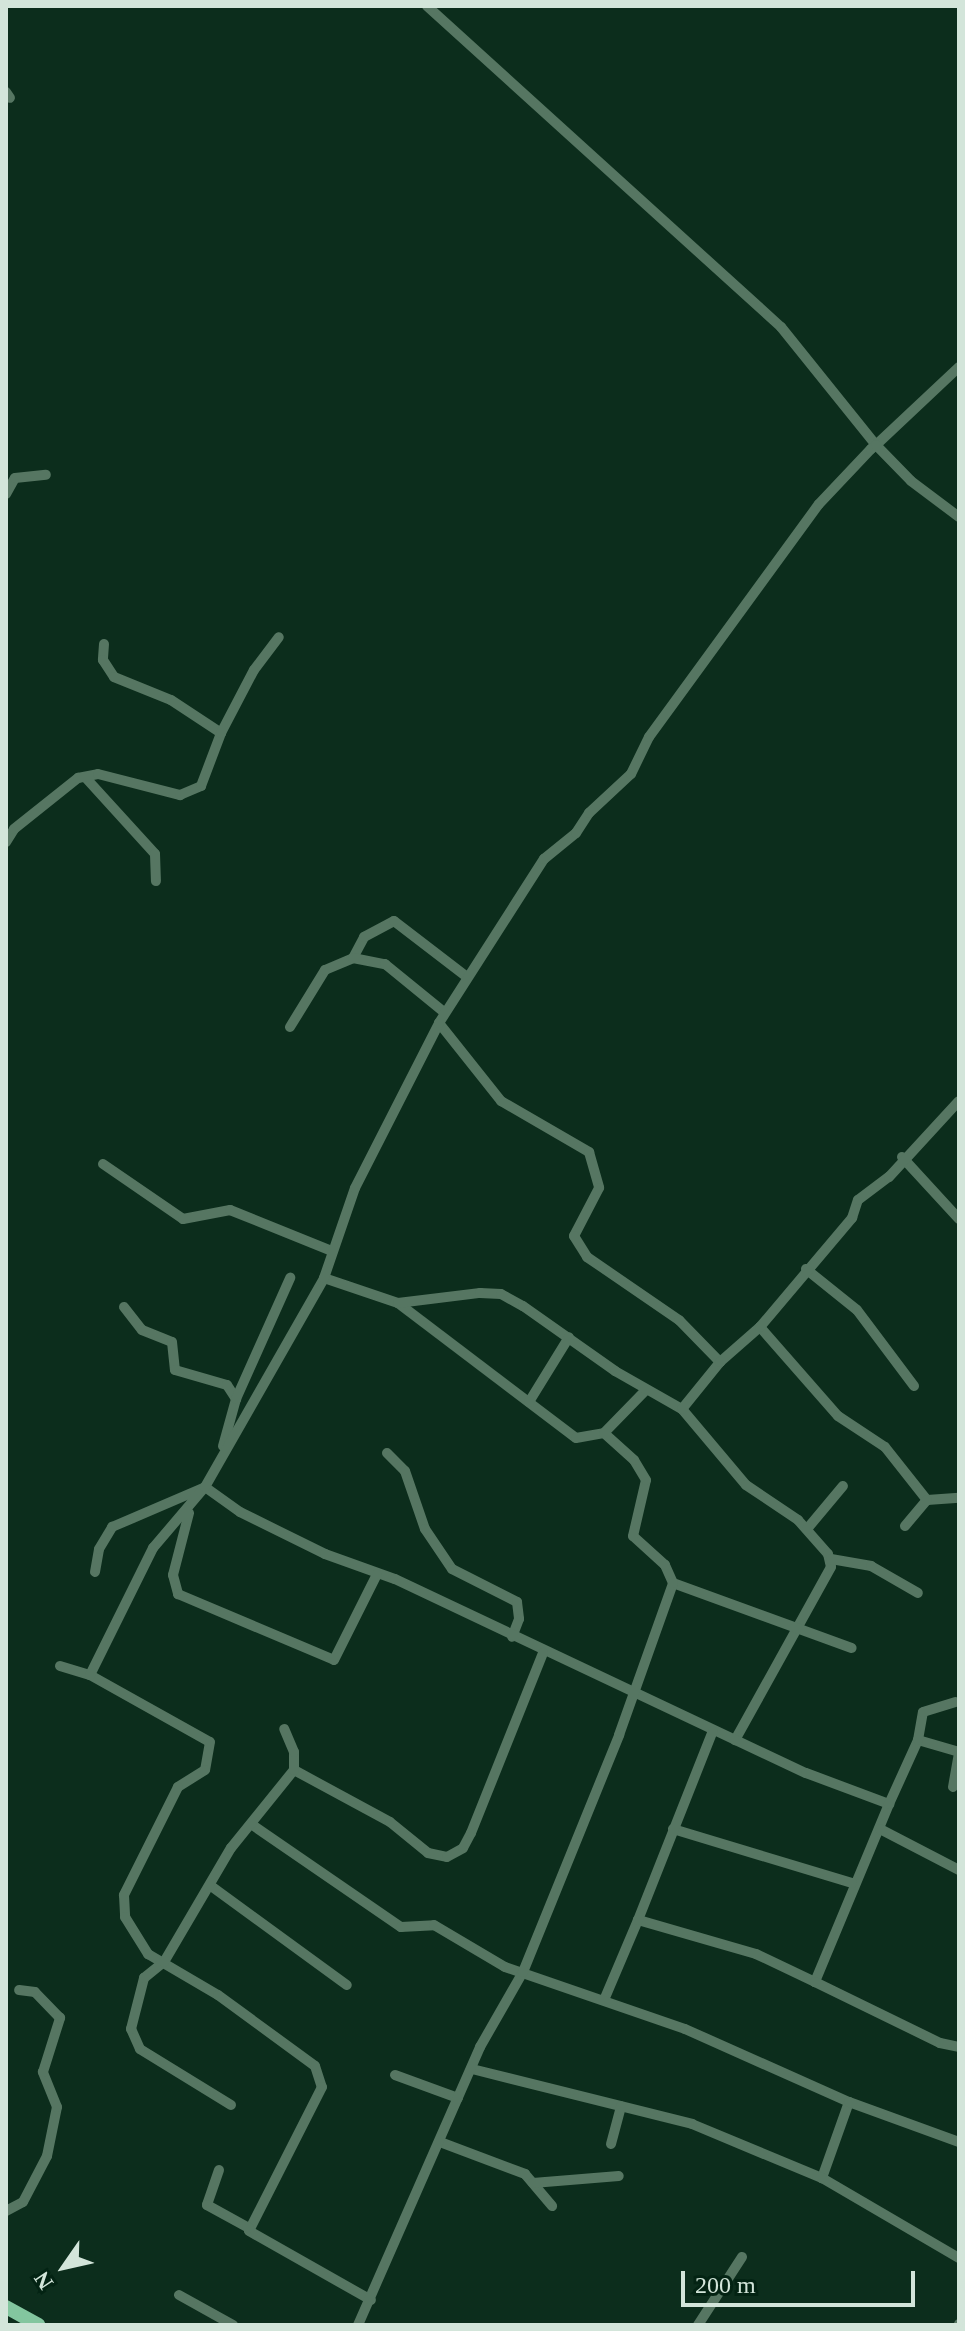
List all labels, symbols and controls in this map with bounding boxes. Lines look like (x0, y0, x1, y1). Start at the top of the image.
north arrow (24, 2227, 104, 2307)
scale bar (685, 2255, 919, 2305)
text: N (29, 2267, 58, 2294)
text: 200 m (695, 2272, 756, 2298)

